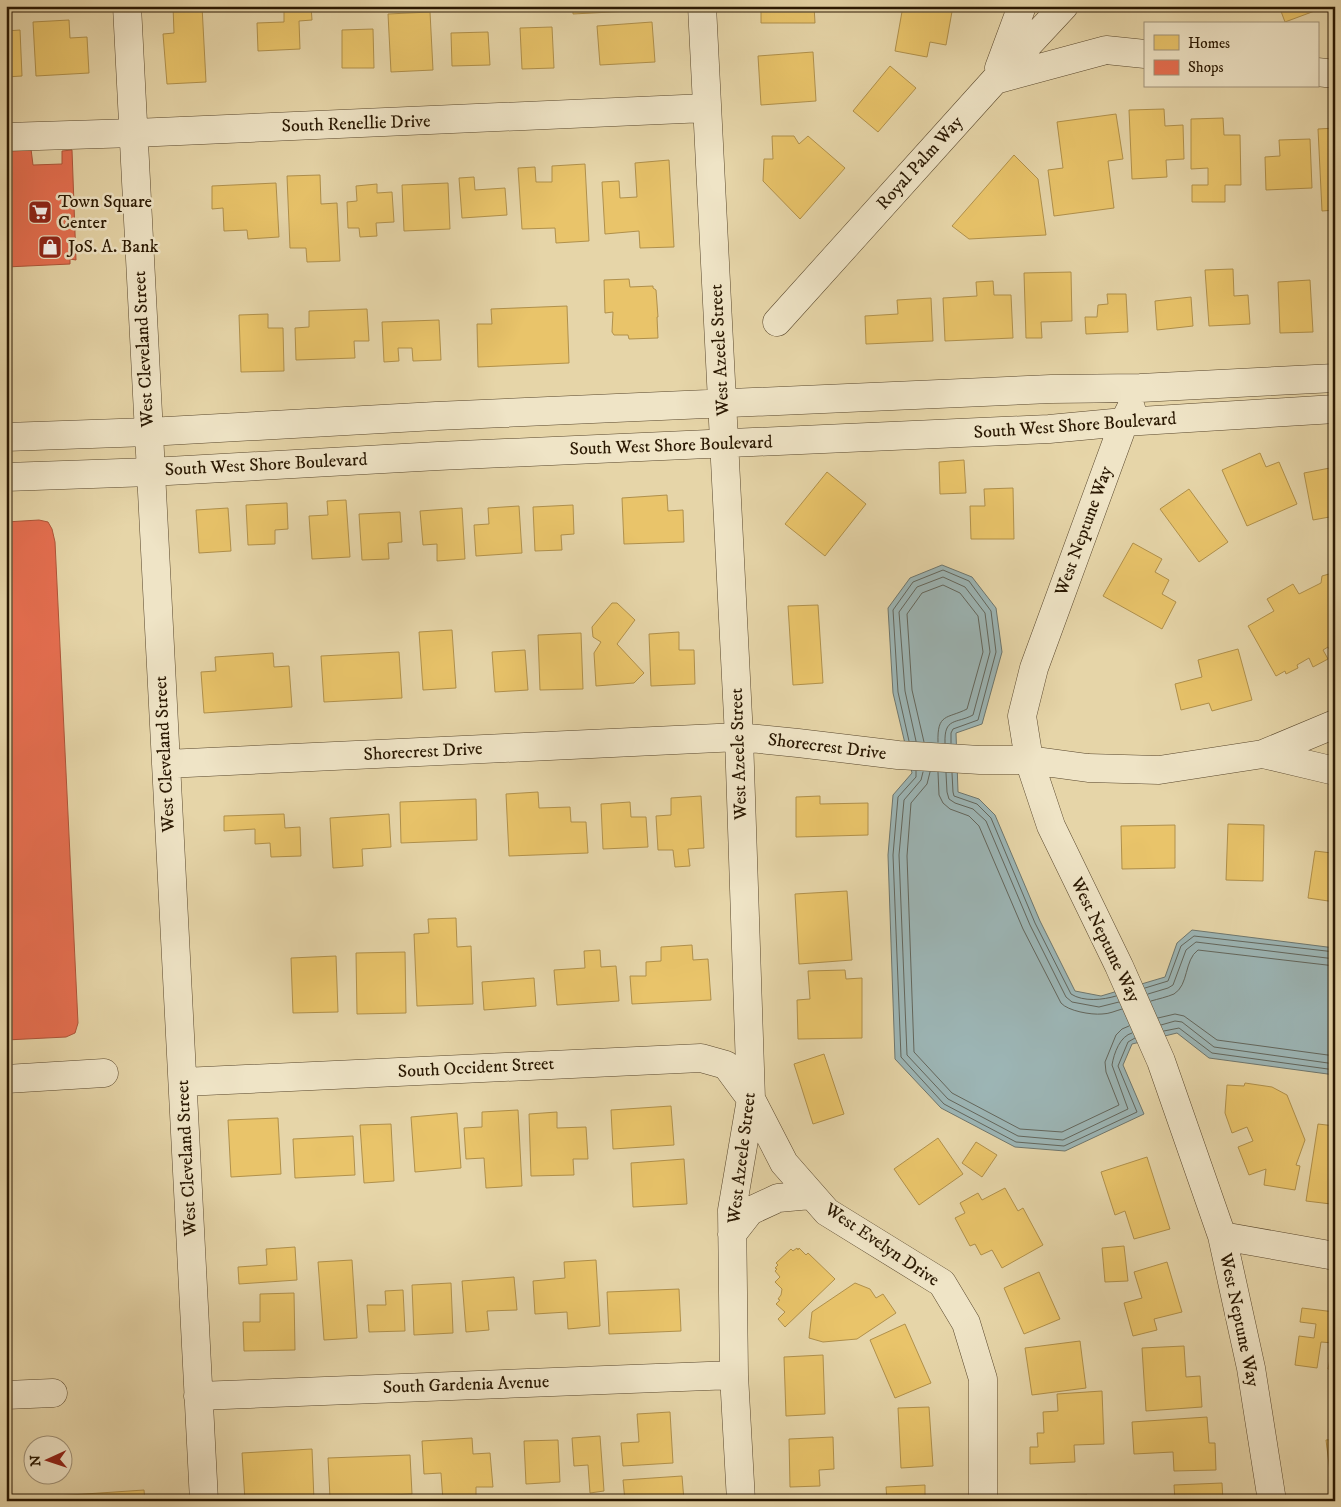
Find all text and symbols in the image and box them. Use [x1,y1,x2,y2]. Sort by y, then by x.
legend [1144,22,1318,88]
text: Homes [1188,34,1230,53]
text: Shops [1188,58,1224,77]
street label: South Renellie Drive [281,110,431,138]
street label: Royal Palm Way [872,111,968,214]
place label: Town Square Center [58,191,152,234]
supermarket icon: Town Square Center [27,199,53,225]
shop icon: JoS. A. Bank [37,234,63,260]
place label: JoS. A. Bank [66,236,159,258]
street label: West Cleveland Street [129,270,159,429]
street label: West Azeele Street [706,283,734,418]
street label: South West Shore Boulevard [973,408,1177,444]
street label: South West Shore Boulevard [569,431,773,461]
street label: South West Shore Boulevard [164,449,368,481]
street label: West Neptune Way [1050,463,1118,600]
street label: West Cleveland Street [150,675,180,834]
street label: West Azeele Street [726,687,752,821]
street label: Shorecrest Drive [766,729,888,765]
street label: Shorecrest Drive [363,738,483,766]
street label: West Neptune Way [1065,873,1145,1006]
street label: South Occident Street [397,1053,555,1083]
street label: West Cleveland Street [172,1079,202,1238]
street label: West Azeele Street [723,1091,761,1226]
street label: West Evelyn Drive [820,1198,943,1291]
street label: West Neptune Way [1214,1250,1264,1389]
street label: South Gardenia Avenue [382,1371,550,1399]
north arrow [22,1434,72,1484]
text: N [27,1454,45,1467]

